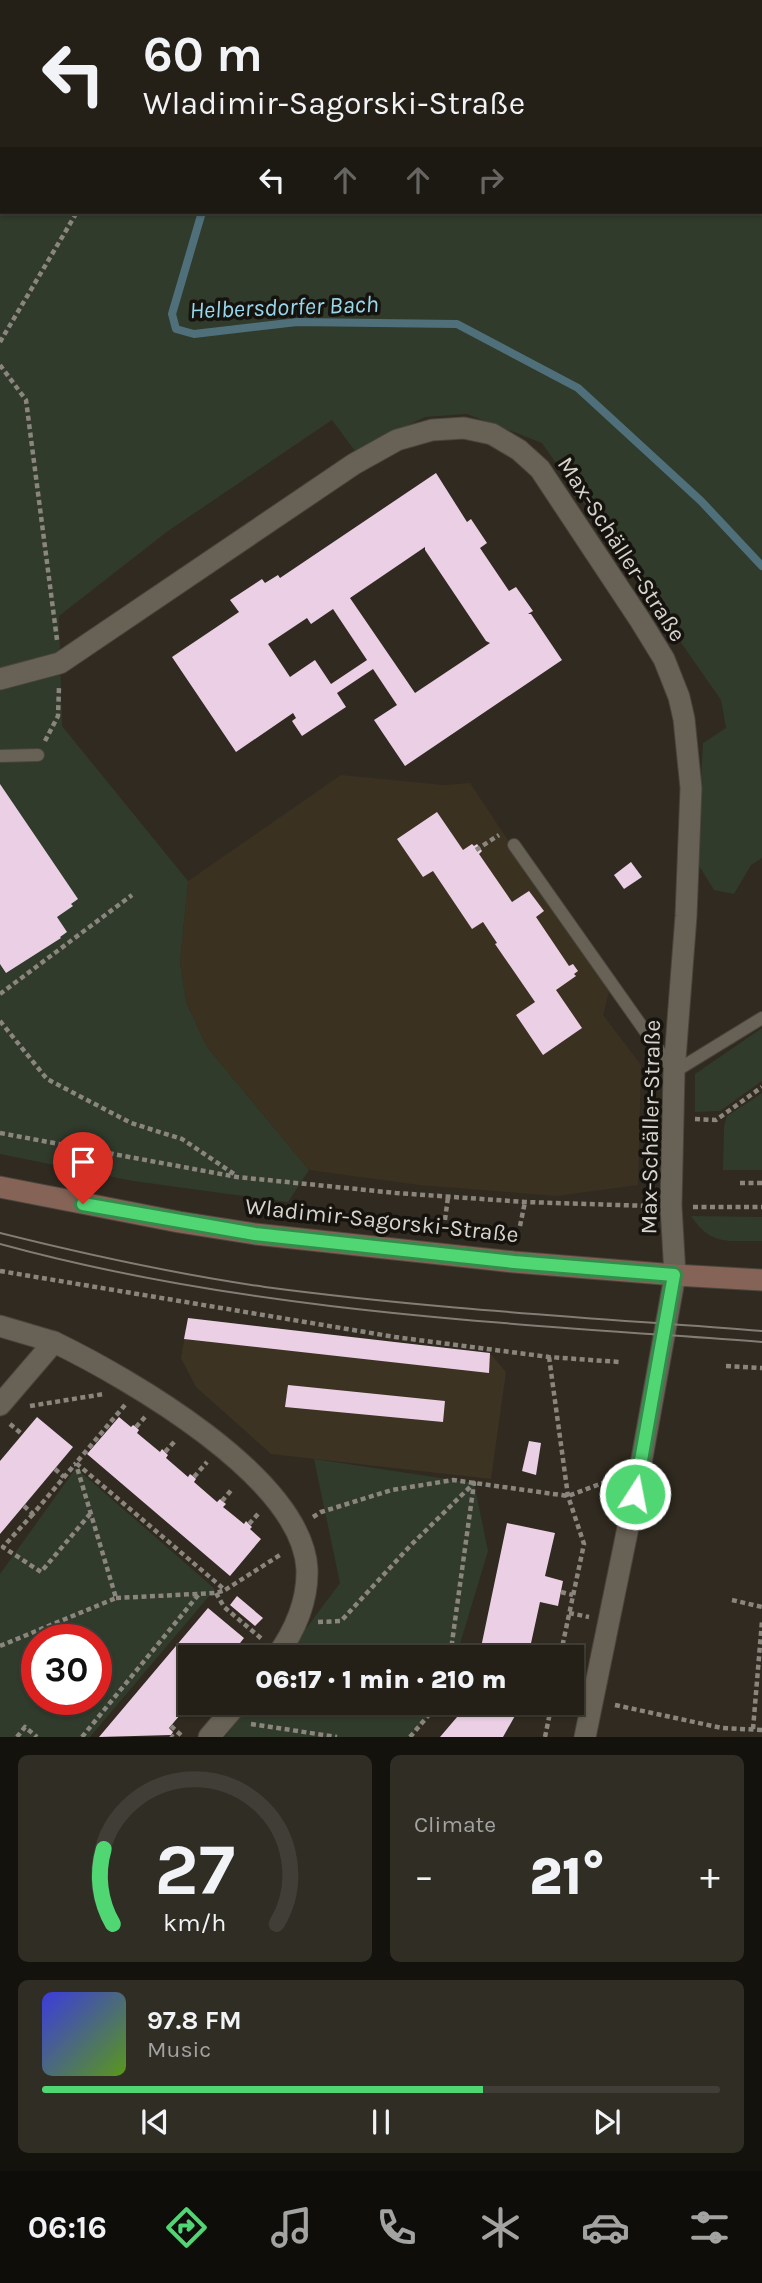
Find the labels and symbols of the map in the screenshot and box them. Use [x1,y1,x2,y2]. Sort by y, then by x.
water label: Helbersdorfer Bach [189,290,379,324]
street label: Max-Schäller-Straße [552,452,691,647]
street label: Max-Schäller-Straße [635,1019,666,1235]
pin [53,1132,113,1204]
street label: Wladimir-Sagorski-Straße [244,1193,520,1248]
position arrow [598,1457,672,1531]
speed limit sign: 30 [21,1624,112,1715]

